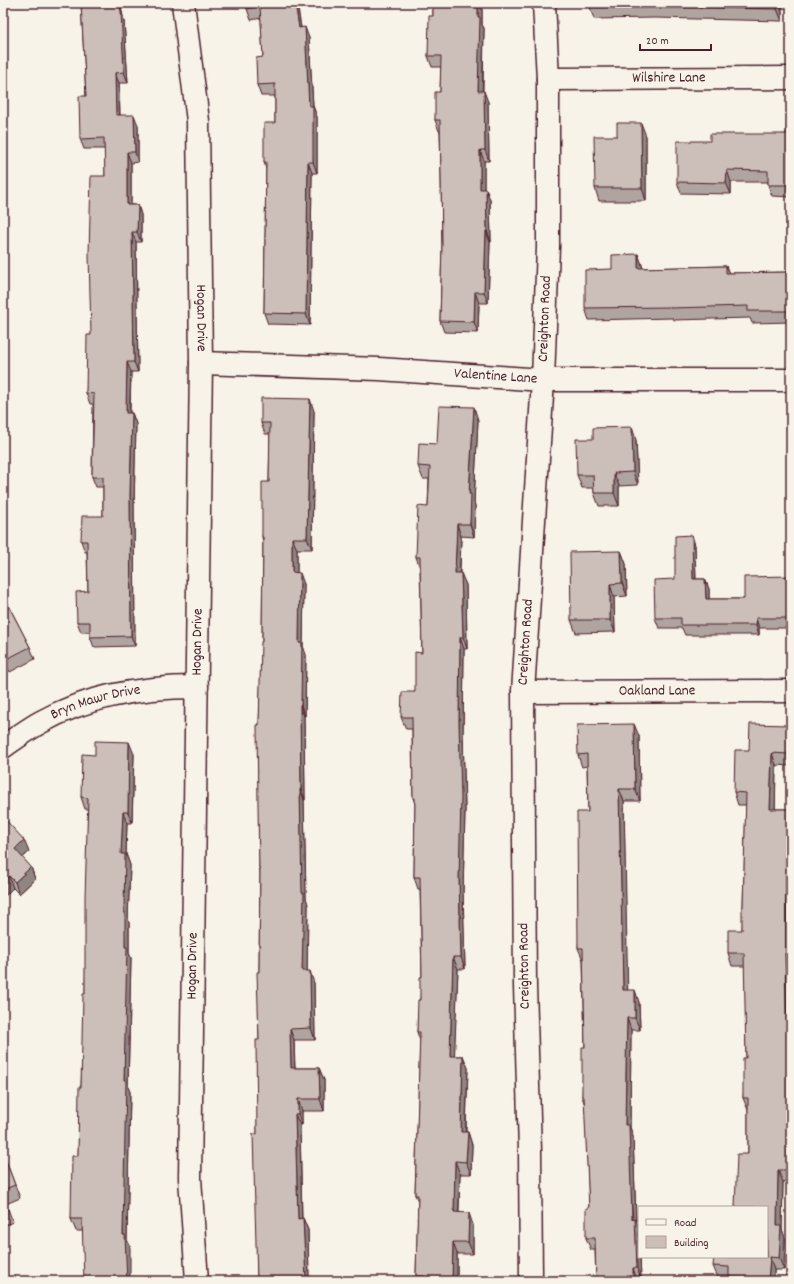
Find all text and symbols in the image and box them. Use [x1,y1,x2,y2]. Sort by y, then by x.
scale bar [640,26,711,52]
text: 20 m [646,33,669,50]
street label: Wilshire Lane [632,67,706,90]
street label: Creighton Road [533,275,558,362]
street label: Hogan Drive [189,284,212,352]
street label: Valentine Lane [453,363,538,391]
street label: Creighton Road [512,598,540,686]
street label: Hogan Drive [186,608,210,676]
street label: Bryn Mawr Drive [47,679,142,726]
street label: Oakland Lane [619,680,696,703]
street label: Creighton Road [513,923,537,1009]
street label: Hogan Drive [181,932,205,1000]
legend [638,1206,768,1258]
text: Road [674,1215,696,1232]
text: Building [674,1235,709,1252]

